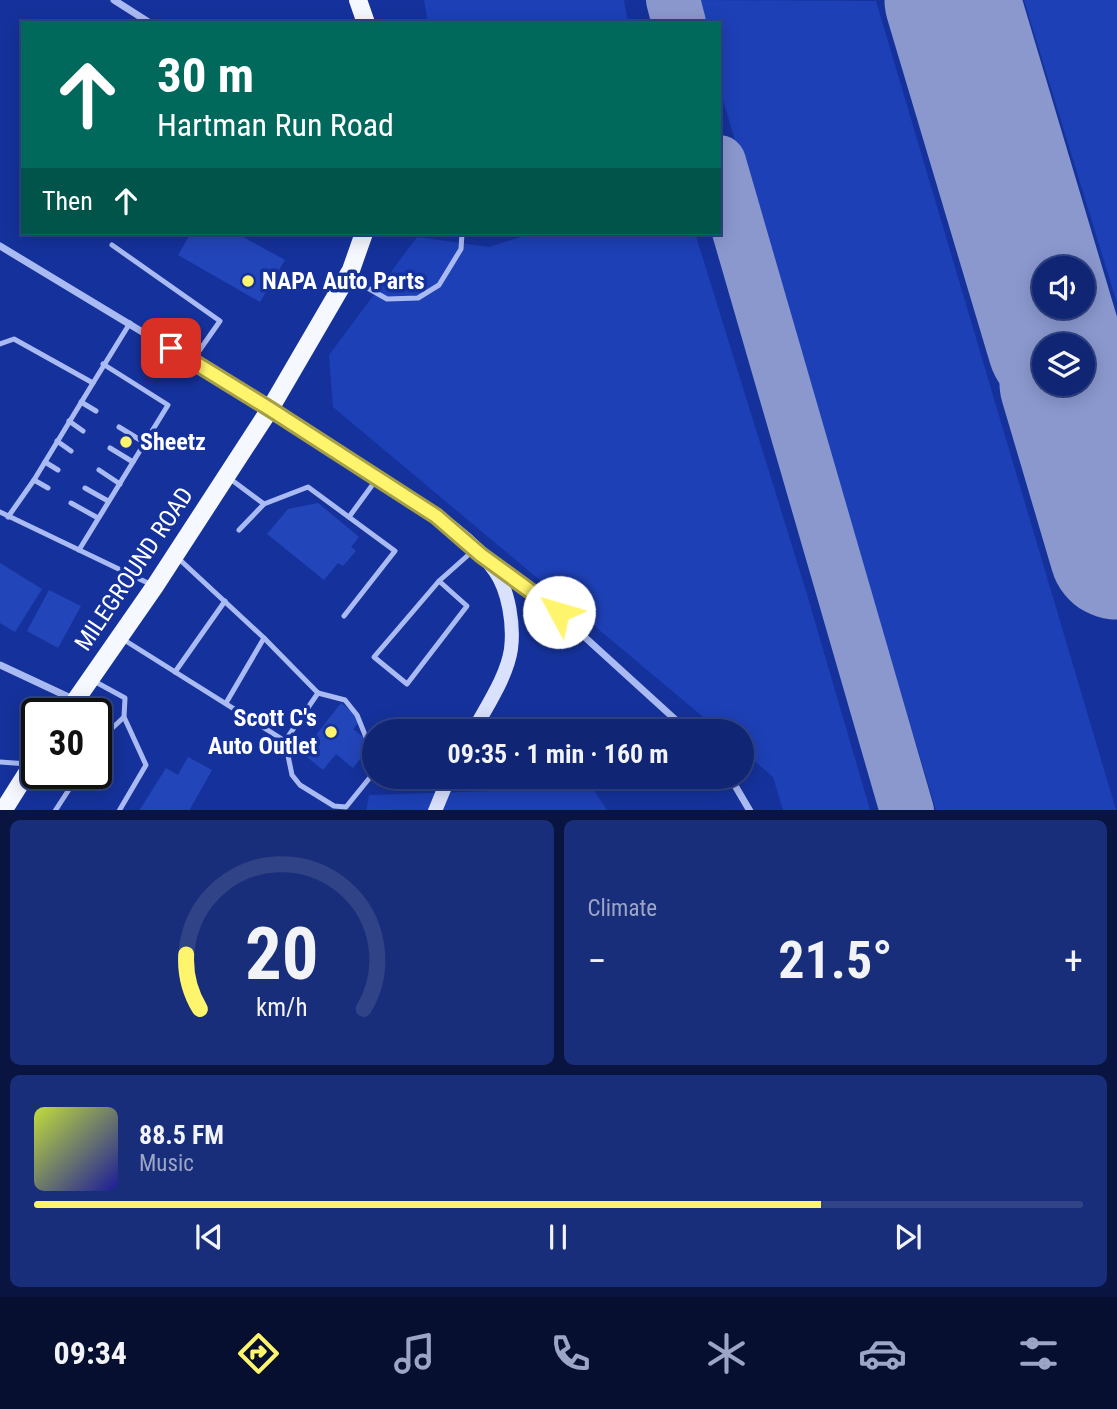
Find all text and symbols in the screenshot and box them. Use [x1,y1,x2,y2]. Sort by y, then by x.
text: 30 m [157,47,254,104]
icon: ahead [42,49,133,140]
text: Hartman Run Road [157,106,394,144]
icon: ahead [107,182,145,220]
text: Then [42,186,93,216]
map controls [1032,256,1095,396]
button: sound [1032,256,1095,319]
place label: NAPA Auto Parts [262,267,425,295]
marker: NAPA Auto Parts [240,273,256,289]
pin [141,318,201,378]
icon: arrive [152,329,190,367]
button: layers [1032,333,1095,396]
place label: Sheetz [140,428,206,456]
marker: Sheetz [118,434,134,450]
street label: MILEGROUND ROAD [69,482,199,656]
position arrow [522,575,596,649]
speed limit sign: 30 [21,698,112,789]
place label: Scott C's Auto Outlet [208,704,317,760]
marker: Scott C's Auto Outlet [323,724,339,740]
text: 09:35 · 1 min · 160 m [448,739,668,769]
text: Climate [588,895,657,922]
text: 20 [245,911,319,997]
text: 21.5° [778,930,892,991]
text: − [588,939,607,983]
text: + [1064,939,1083,983]
text: km/h [256,992,307,1021]
text: 88.5 FM [139,1120,224,1150]
text: Music [139,1150,194,1177]
icon: previous [190,1218,228,1256]
icon: pause [539,1218,577,1256]
icon: next [889,1218,927,1256]
icon: directions [234,1329,283,1378]
icon: music [390,1329,439,1378]
icon: phone [546,1329,595,1378]
icon: climate [702,1329,751,1378]
icon: car [858,1329,907,1378]
icon: filters [1014,1329,1063,1378]
text: 09:34 [54,1334,127,1372]

